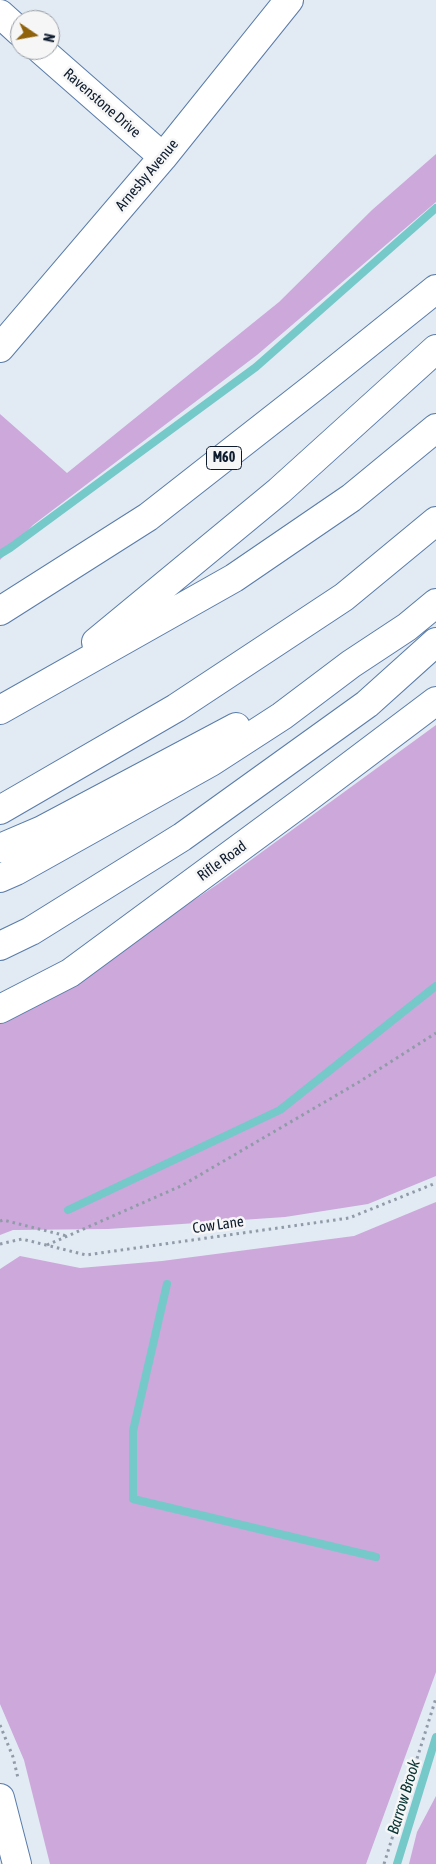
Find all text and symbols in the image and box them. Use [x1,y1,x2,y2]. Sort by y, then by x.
north arrow [10,10,60,60]
text: N [40,32,57,44]
street label: Ravenstone Drive [60,65,144,141]
street label: Arnesby Avenue [112,136,182,214]
road number: M60 [206,446,242,469]
street label: Rifle Road [194,837,250,885]
street label: Cow Lane [191,1213,245,1237]
water label: Barrow Brook [384,1757,424,1837]

